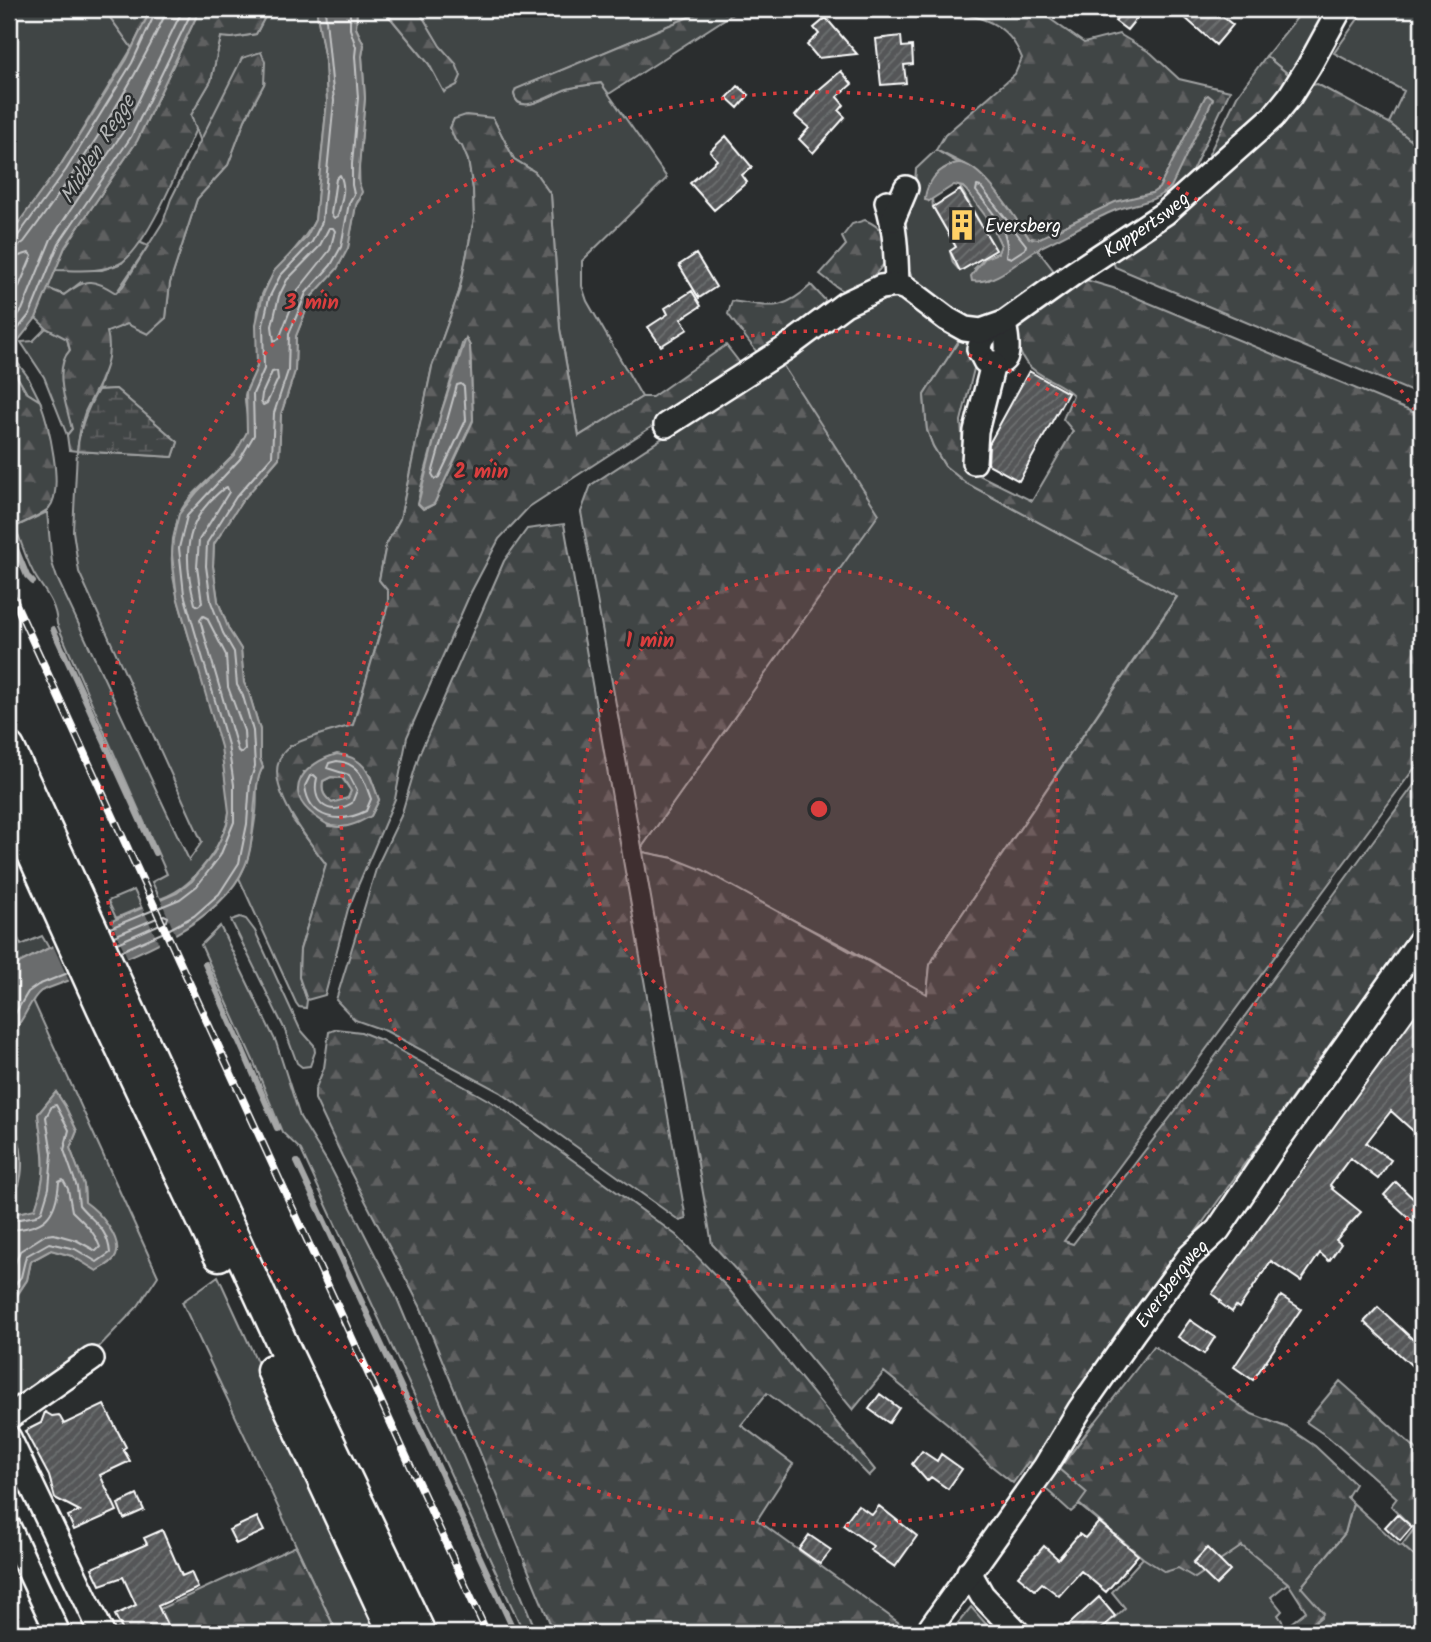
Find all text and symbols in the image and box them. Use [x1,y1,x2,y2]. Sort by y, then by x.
water label: Midden Regge [52,87,146,211]
street label: Kappertsweg [1098,185,1197,267]
building icon: Eversberg [945,208,979,242]
place label: Eversberg [985,212,1061,242]
text: 3 min [284,287,339,320]
text: 2 min [454,456,508,489]
text: 1 min [626,625,674,658]
centre of rings [807,797,831,821]
street label: Eversbergweg [1128,1233,1216,1335]

